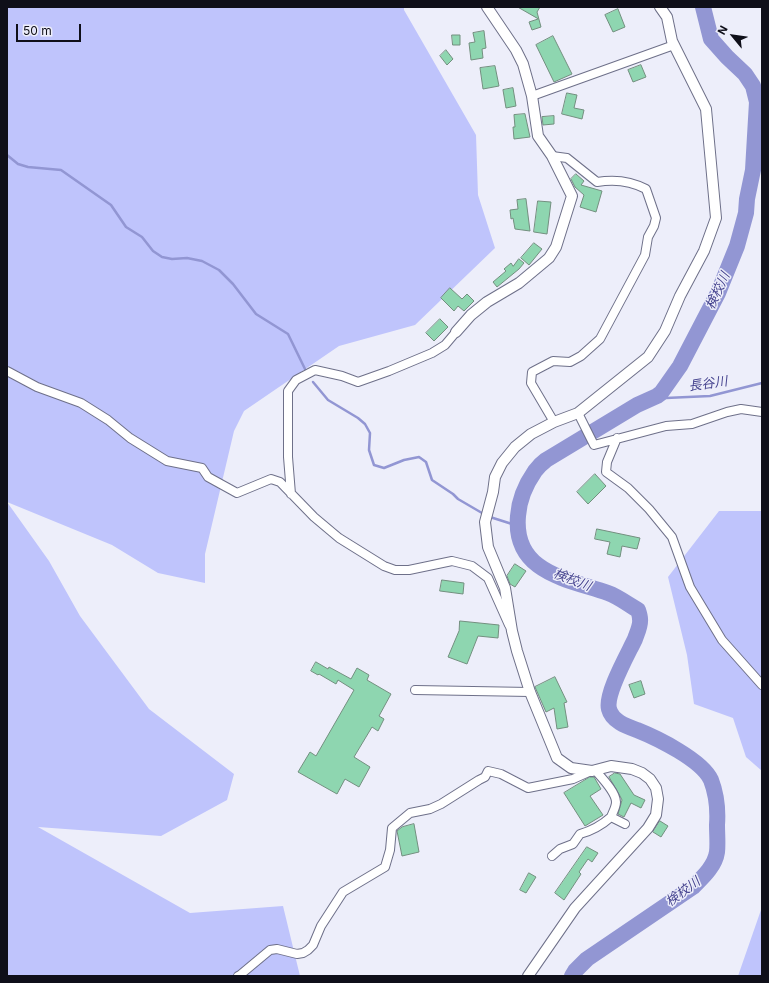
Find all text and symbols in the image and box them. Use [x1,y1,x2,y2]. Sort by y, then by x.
scale bar [18,16,83,42]
north arrow [713,16,753,56]
text: 50 m [23,23,52,38]
text: N [714,23,731,37]
water label: 検校川 [703,270,733,312]
water label: 長谷川 [688,374,728,394]
water label: 検校川 [551,566,593,594]
water label: 検校川 [663,874,703,910]

